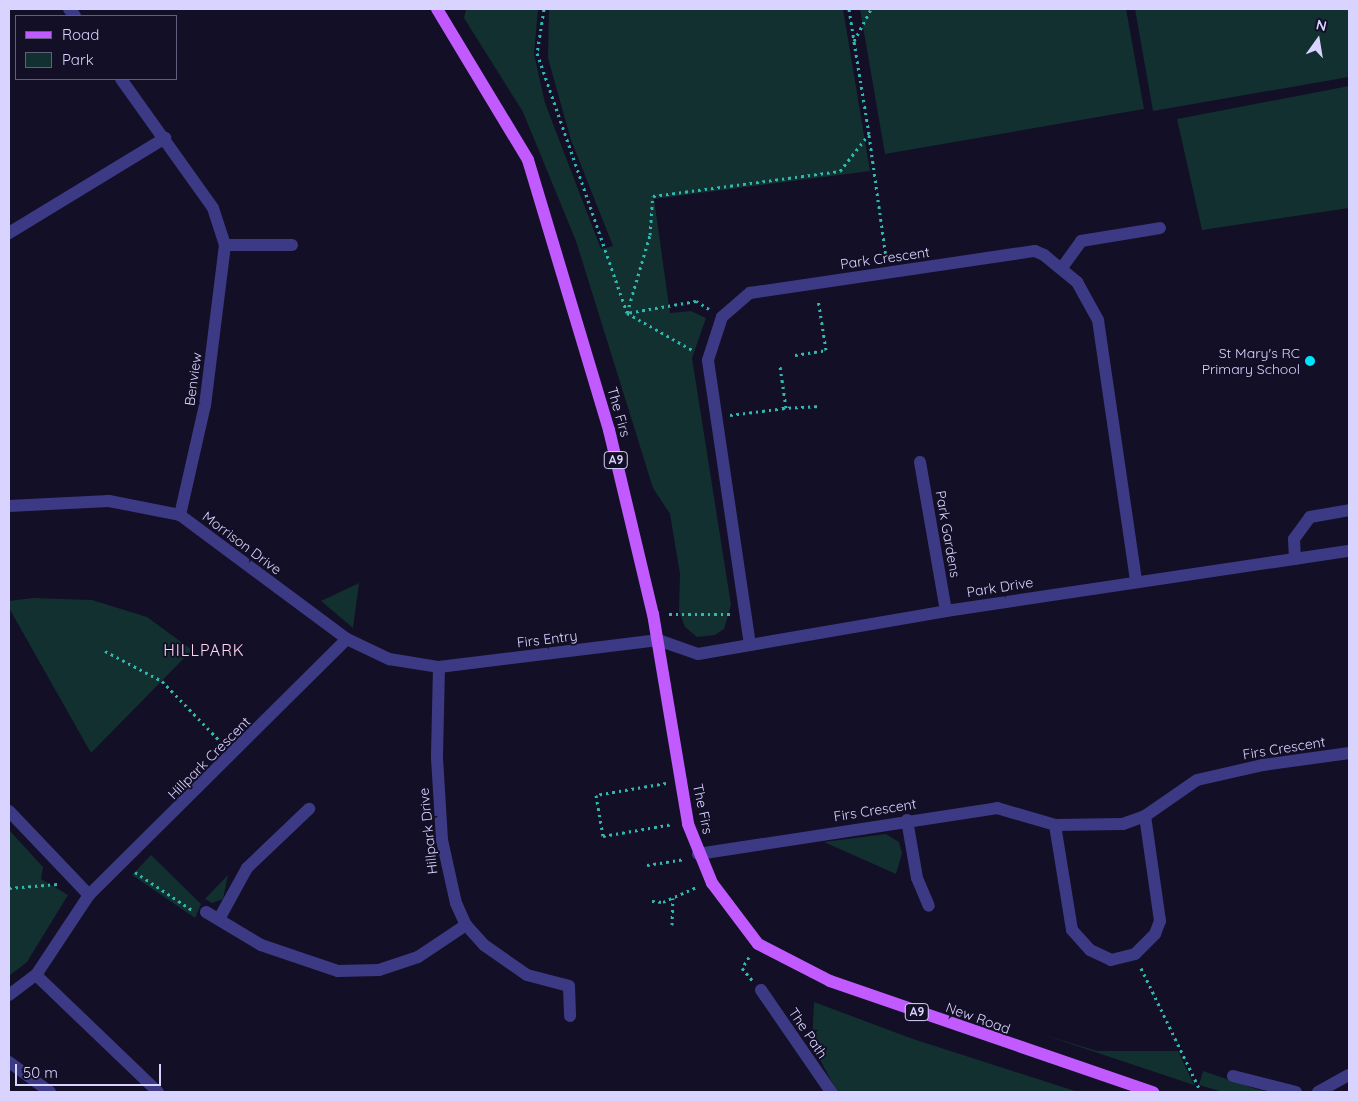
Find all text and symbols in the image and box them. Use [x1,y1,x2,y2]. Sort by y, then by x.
legend [15,15,178,80]
north arrow [1293,15,1343,65]
text: N [1314,15,1328,35]
text: Road [62,25,99,44]
text: Park [62,50,94,69]
street label: Park Crescent [839,243,931,273]
place label: St Mary's RC Primary School [1202,345,1300,378]
street label: Benview [181,351,205,407]
marker: St Mary's RC Primary School [1304,355,1316,367]
street label: The Firs [604,385,634,439]
road number: A9 [604,450,628,470]
street label: Park Gardens [932,489,964,579]
street label: Morrison Drive [199,508,285,578]
street label: Park Drive [966,573,1034,601]
street label: Firs Entry [516,627,578,651]
district label: HILLPARK [162,640,246,660]
street label: Hillpark Crescent [164,713,254,803]
street label: Firs Crescent [1242,733,1326,763]
street label: The Firs [689,782,717,836]
street label: Hillpark Drive [415,787,441,875]
street label: Firs Crescent [833,795,917,825]
street label: New Road [944,999,1012,1037]
road number: A9 [904,1002,930,1022]
street label: The Path [785,1004,831,1062]
scale bar [18,1054,164,1086]
text: 50 m [23,1063,58,1082]

